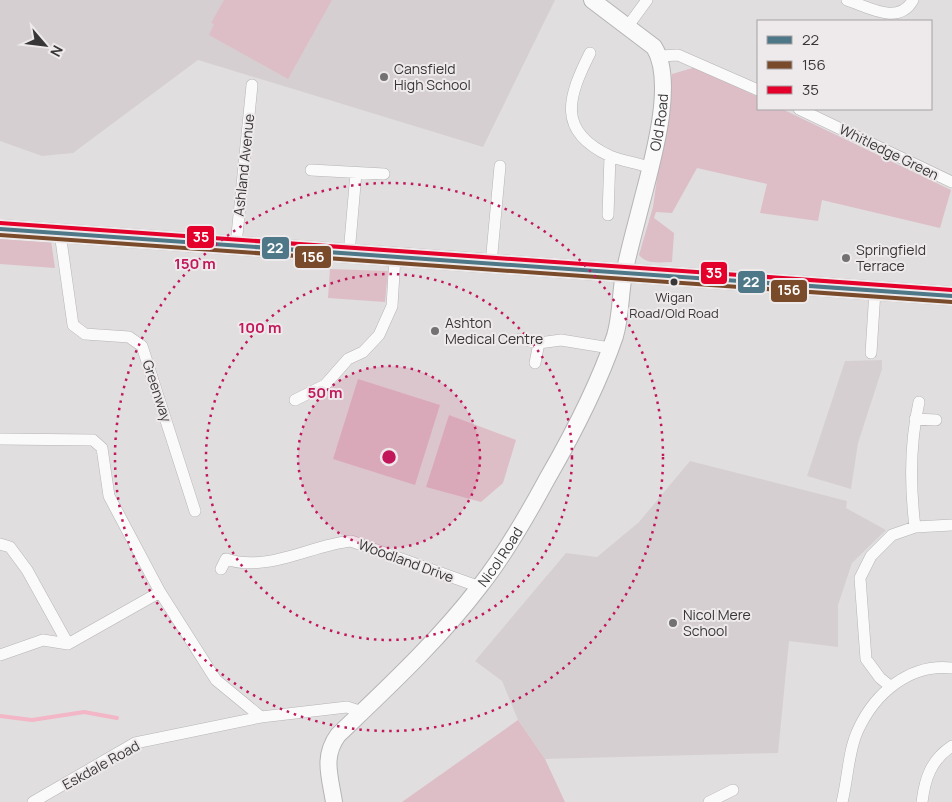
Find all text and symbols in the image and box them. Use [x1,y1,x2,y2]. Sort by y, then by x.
north arrow [20,20,70,70]
legend [757,20,932,110]
text: 22 [802,29,819,50]
text: N [46,42,68,60]
text: 156 [802,54,826,75]
place label: Cansfield High School [394,59,471,94]
marker: Cansfield High School [378,71,390,83]
text: 35 [802,79,819,100]
street label: Old Road [645,93,672,153]
street label: Ashland Avenue [229,113,258,217]
street label: Whitledge Green [836,119,942,184]
line badge: 35 [186,225,215,249]
text: 35 [193,227,209,246]
line badge: 22 [261,236,290,260]
text: 22 [267,238,283,257]
place label: Springfield Terrace [856,240,926,275]
line badge: 156 [294,245,332,269]
text: 156 [301,247,325,266]
marker: Springfield Terrace [840,252,852,264]
text: 150 m [174,253,216,274]
line badge: 35 [700,261,728,285]
text: 35 [706,263,722,282]
line badge: 22 [737,270,766,294]
text: 22 [743,272,759,291]
marker: Wigan Road/Old Road [669,277,679,287]
line badge: 156 [770,279,808,303]
text: 156 [777,280,801,299]
place label: Wigan Road/Old Road [629,288,719,322]
place label: Ashton Medical Centre [445,313,543,348]
text: 100 m [239,317,281,338]
marker: Ashton Medical Centre [429,325,441,337]
street label: Greenway [139,357,177,425]
text: 50 m [307,382,343,403]
centre of rings [380,448,398,466]
street label: Nicol Road [473,523,527,590]
street label: Woodland Drive [356,534,457,587]
place label: Nicol Mere School [683,605,751,640]
marker: Nicol Mere School [667,617,679,629]
street label: Eskdale Road [59,735,143,794]

